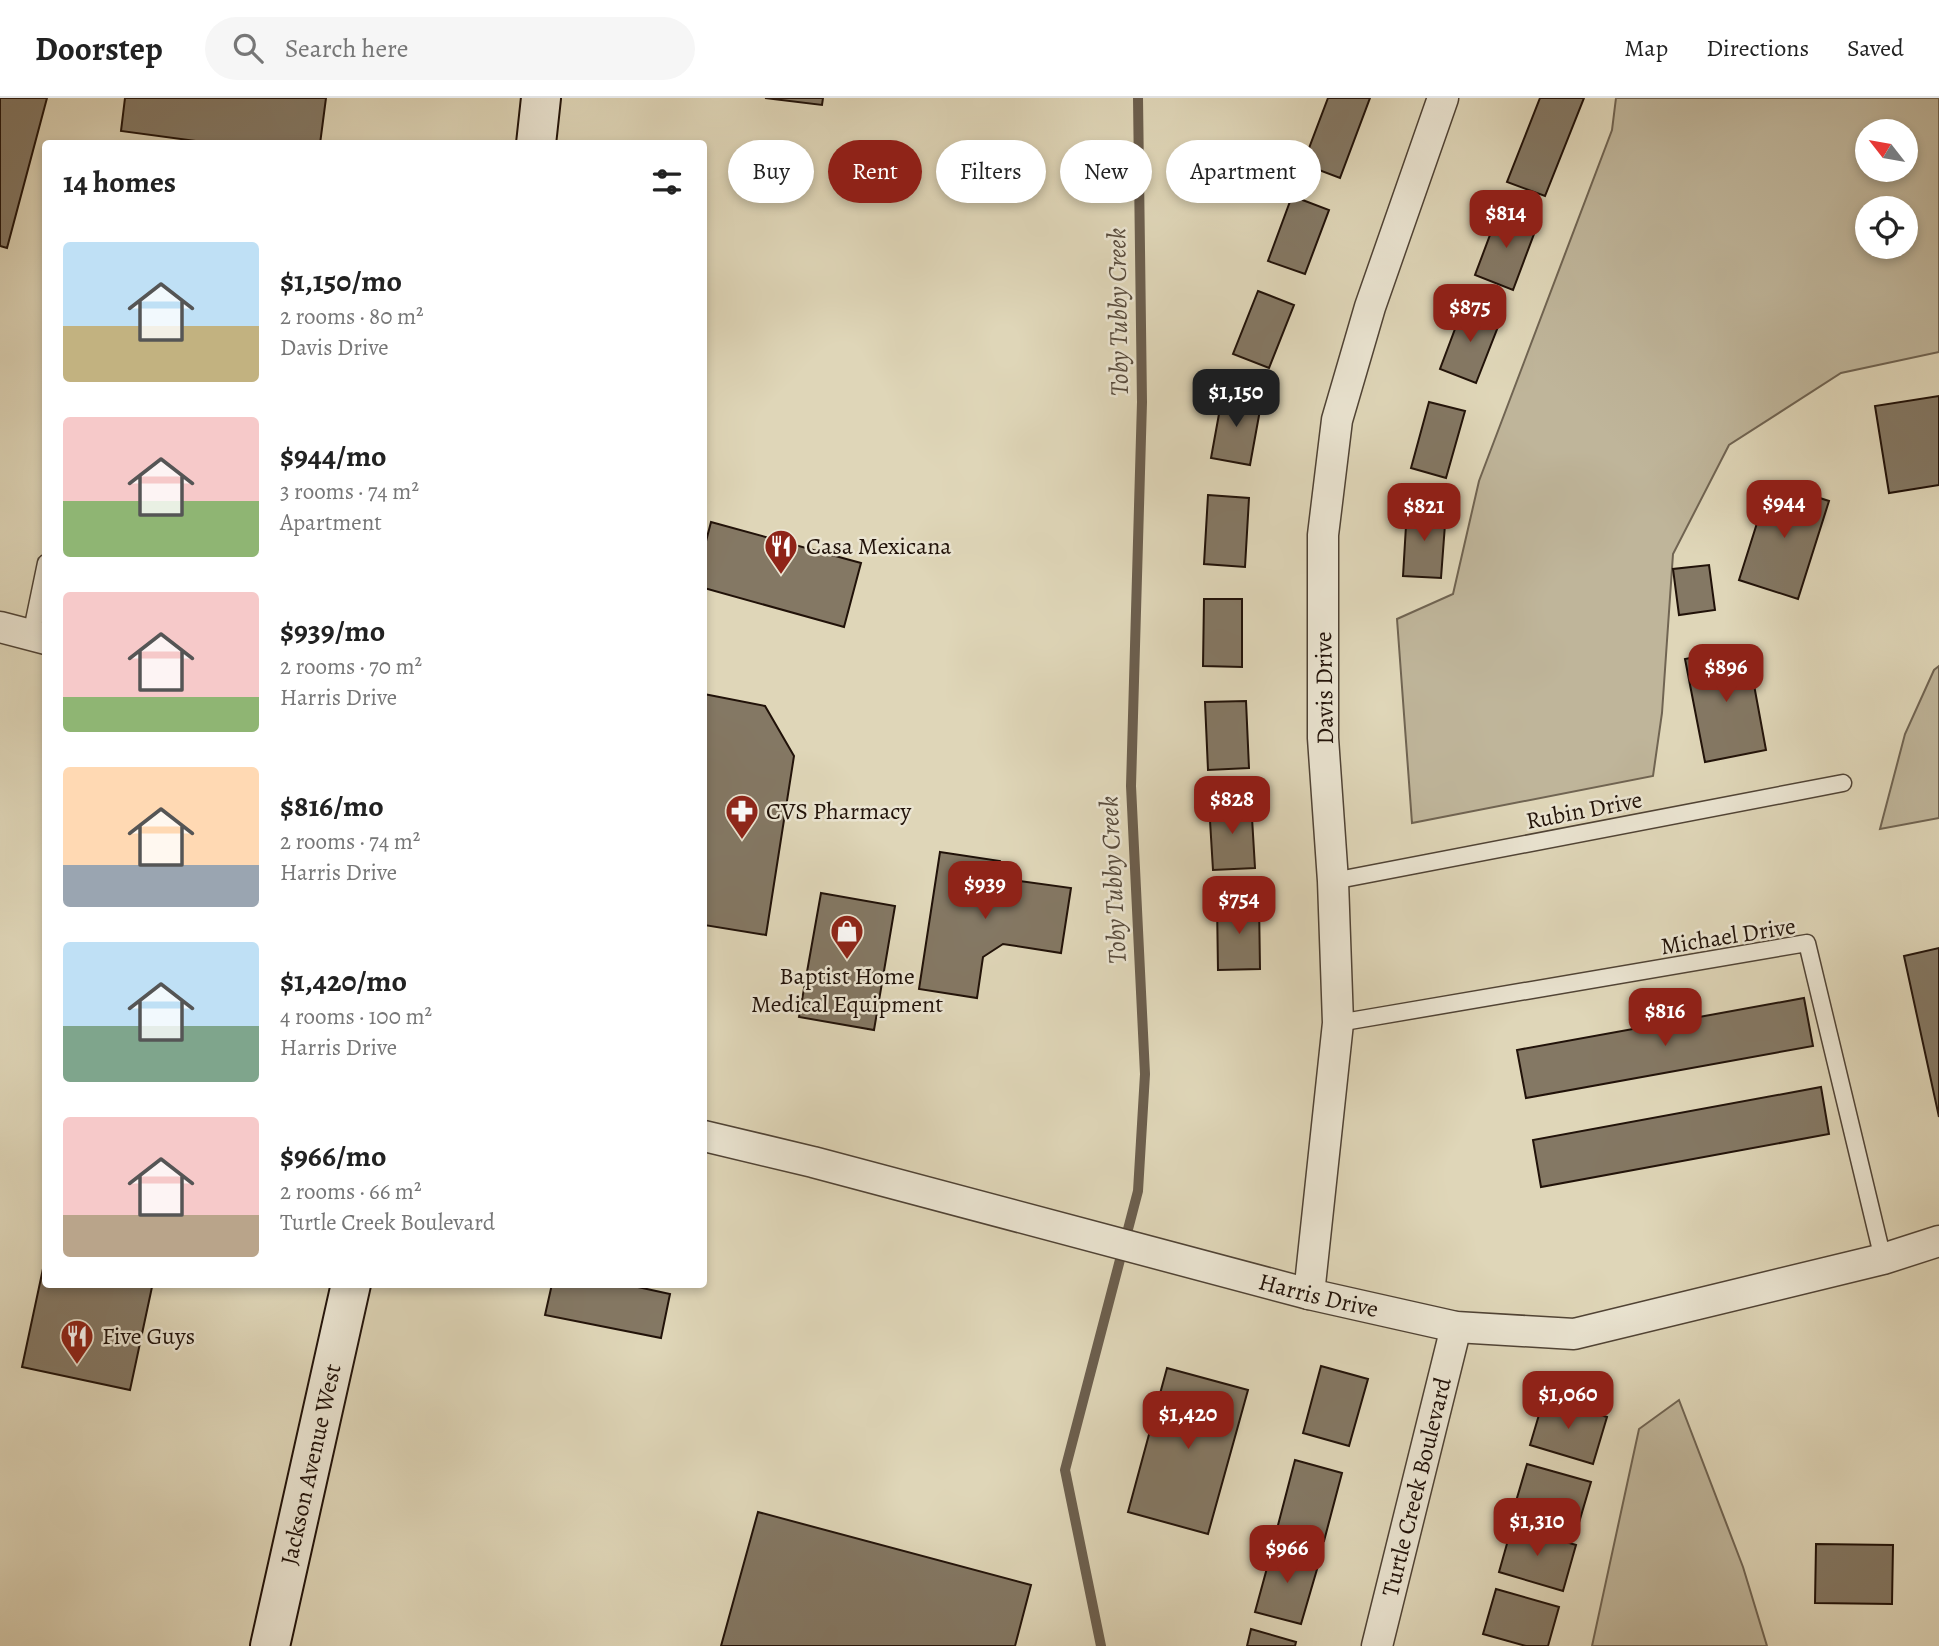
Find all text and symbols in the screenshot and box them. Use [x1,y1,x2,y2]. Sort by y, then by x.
search box [205,17,695,80]
text: Doorstep [35,26,163,71]
icon: search [229,29,267,67]
text: Search here [285,31,408,66]
text: Map [1624,32,1668,64]
text: Directions [1706,32,1809,64]
text: Saved [1847,32,1904,64]
north arrow [1855,119,1918,182]
map controls [1855,119,1918,259]
chip: Buy [728,140,814,203]
chip: Rent [828,140,922,203]
chip: Filters [936,140,1046,203]
chip: New [1060,140,1152,203]
chip: Apartment [1166,140,1321,203]
text: 14 homes [63,162,176,202]
icon: filters [648,163,686,201]
pin: $814 [1465,190,1547,250]
button: locate [1855,196,1918,259]
text: $814 [1486,197,1526,228]
water label: Toby Tubby Creek [1099,228,1137,396]
text: $1,150/mo [280,261,402,301]
icon: home [119,270,203,354]
pin: $875 [1429,285,1511,344]
text: $875 [1449,291,1491,322]
text: 2 rooms · 80 m² [280,301,424,332]
text: Davis Drive [280,332,389,363]
pin: $1,150 [1179,370,1293,429]
text: $1,150 [1209,376,1263,407]
text: $944/mo [280,436,387,476]
icon: home [119,445,203,529]
text: 3 rooms · 74 m² [280,476,419,507]
pin: $944 [1743,480,1825,540]
pin: $821 [1383,484,1465,543]
text: $944 [1763,487,1806,518]
text: $821 [1403,490,1445,521]
text: Apartment [280,507,382,538]
restaurant icon: Casa Mexicana [762,527,800,576]
place label: Casa Mexicana [806,530,952,562]
text: $939/mo [280,611,385,651]
icon: home [119,620,203,704]
street label: Davis Drive [1307,631,1341,745]
pin: $896 [1685,644,1767,704]
text: 2 rooms · 70 m² [280,651,422,682]
text: $896 [1704,651,1748,682]
text: Harris Drive [280,682,397,713]
pin: $828 [1191,776,1273,836]
text: $828 [1210,783,1254,814]
street label: Rubin Drive [1523,783,1645,837]
text: $816/mo [280,786,384,826]
pharmacy icon: CVS Pharmacy [723,792,761,841]
icon: home [119,795,203,879]
place label: CVS Pharmacy [766,795,912,827]
water label: Toby Tubby Creek [1091,795,1135,965]
text: 2 rooms · 74 m² [280,826,420,857]
text: Harris Drive [280,857,397,888]
pin: $939 [944,862,1026,921]
text: $939 [964,868,1006,899]
pin: $754 [1198,876,1280,936]
text: $754 [1218,883,1260,914]
street label: Michael Drive [1658,910,1798,962]
shop icon: Baptist Home Medical Equipment [828,912,866,961]
place label: Baptist Home Medical Equipment [751,960,943,1020]
text: $1,420/mo [280,961,407,1001]
icon: home [119,970,203,1054]
pin: $816 [1624,988,1706,1048]
text: $816 [1645,995,1685,1026]
text: 4 rooms · 100 m² [280,1001,432,1032]
text: Harris Drive [280,1032,397,1063]
text: $966/mo [280,1136,386,1176]
icon: home [119,1145,203,1229]
text: 2 rooms · 66 m² [280,1176,422,1207]
text: Turtle Creek Boulevard [280,1207,495,1238]
street label: Harris Drive [1255,1265,1382,1325]
restaurant icon: Five Guys [58,1317,96,1366]
place label: Five Guys [102,1320,195,1352]
street label: Jackson Avenue West [273,1361,349,1568]
pin: $1,060 [1511,1372,1625,1431]
street label: Turtle Creek Boulevard [1374,1374,1459,1600]
text: $1,060 [1538,1378,1598,1409]
pin: $1,420 [1131,1392,1245,1451]
text: $1,420 [1159,1398,1217,1429]
pin: $1,310 [1480,1498,1594,1558]
text: $1,310 [1510,1505,1564,1536]
pin: $966 [1246,1526,1328,1585]
text: $966 [1266,1532,1308,1563]

